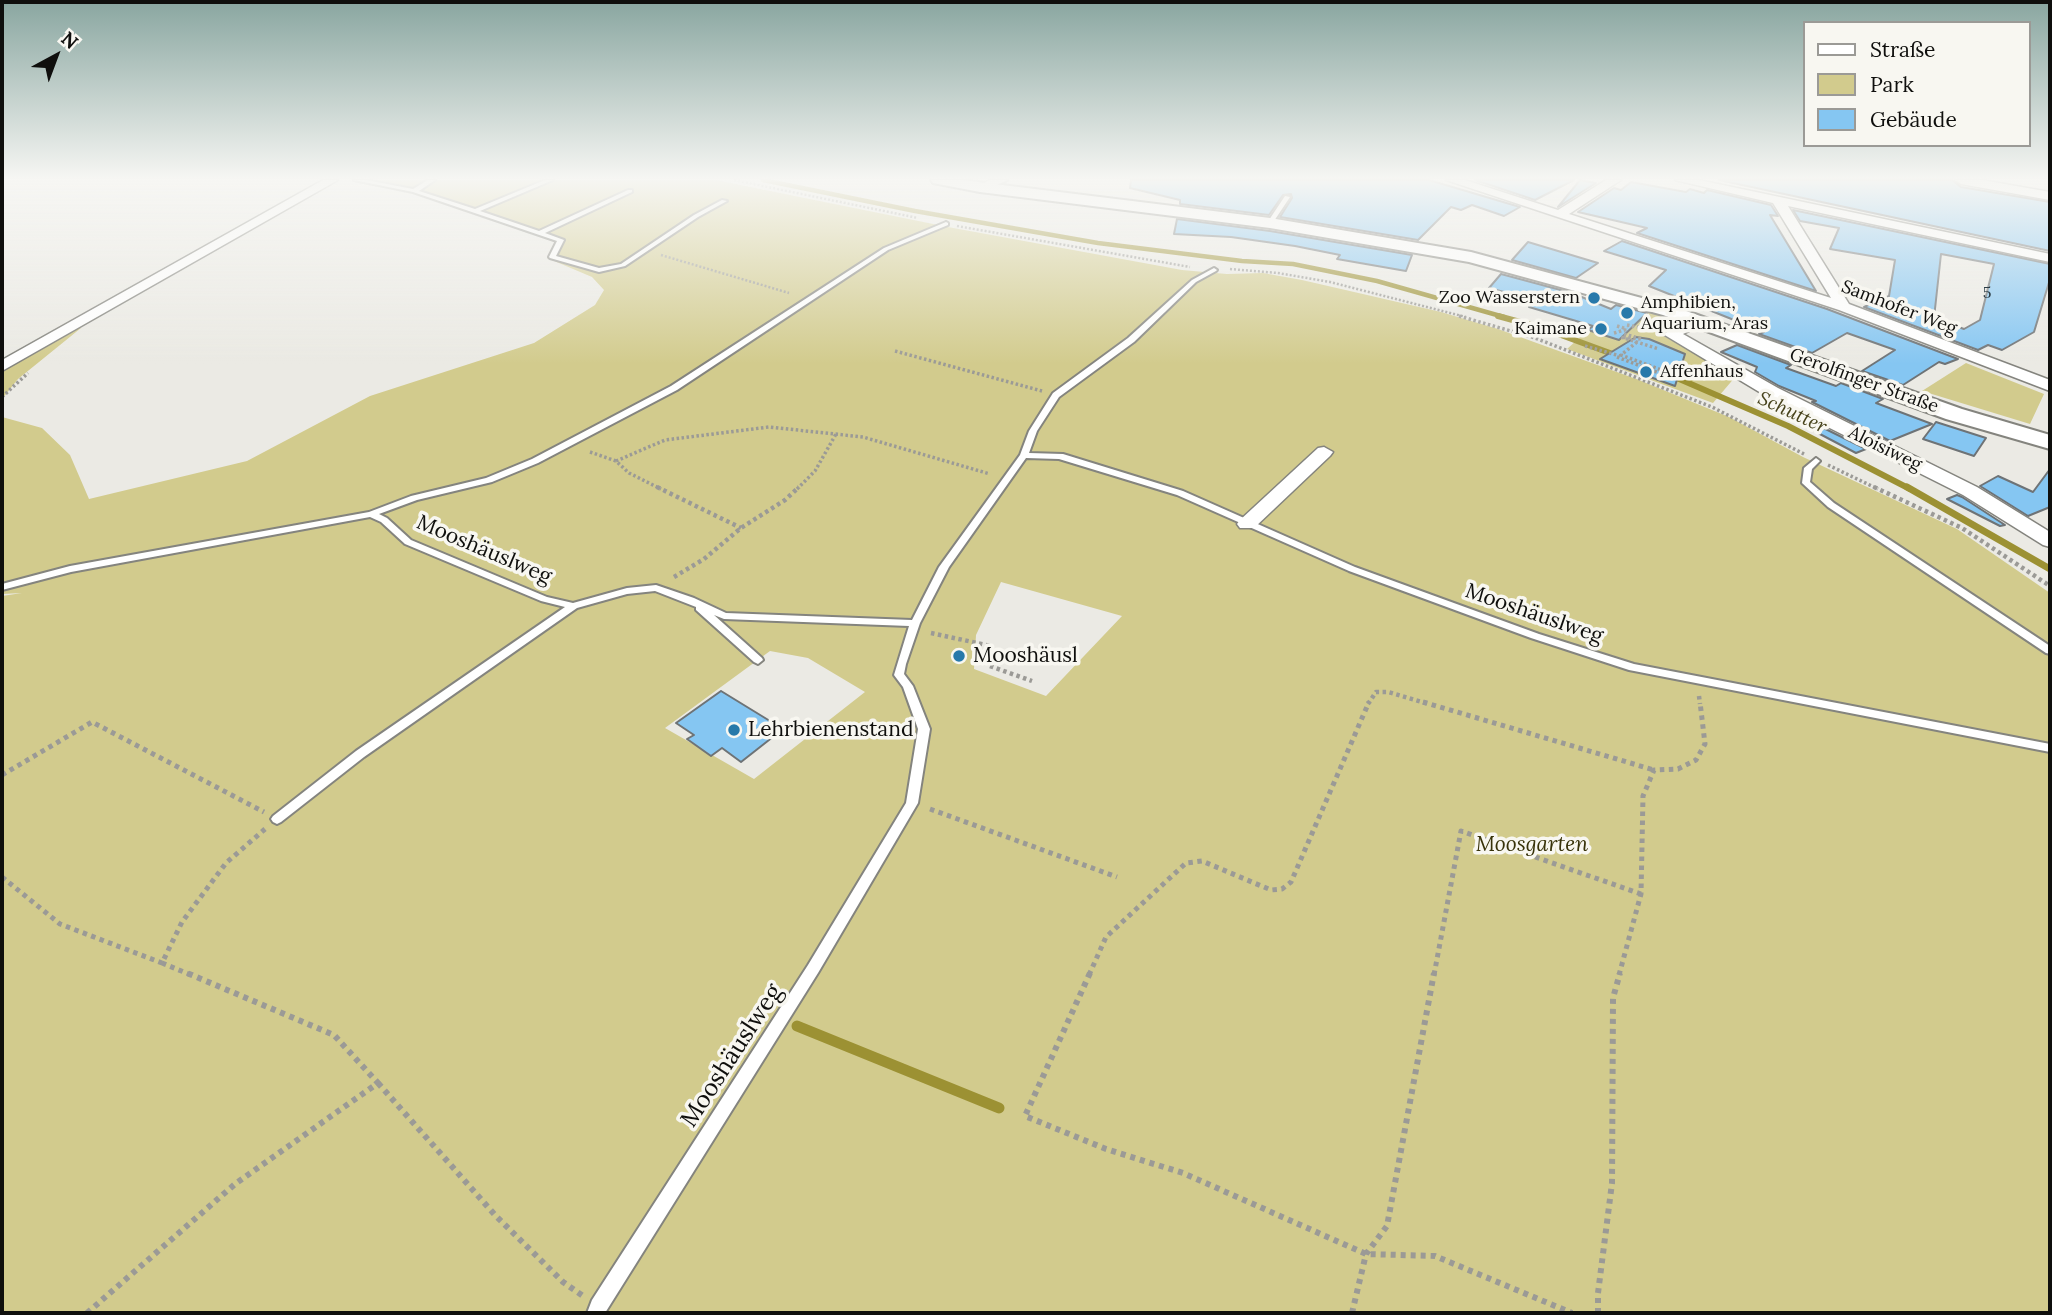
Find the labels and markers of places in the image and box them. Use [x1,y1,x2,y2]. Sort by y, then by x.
place label: Zoo Wasserstern [1439,287,1580,309]
marker: Zoo Wasserstern [1586,290,1602,306]
place label: Amphibien, Aquarium, Aras [1641,292,1768,334]
marker: Amphibien, Aquarium, Aras [1619,305,1635,321]
place label: Kaimane [1514,318,1587,340]
marker: Kaimane [1593,321,1609,337]
place label: Affenhaus [1660,361,1743,383]
marker: Affenhaus [1638,364,1654,380]
place label: Mooshäusl [973,643,1078,669]
marker: Mooshäusl [951,648,967,664]
place label: Lehrbienenstand [748,717,913,743]
marker: Lehrbienenstand [726,722,742,738]

